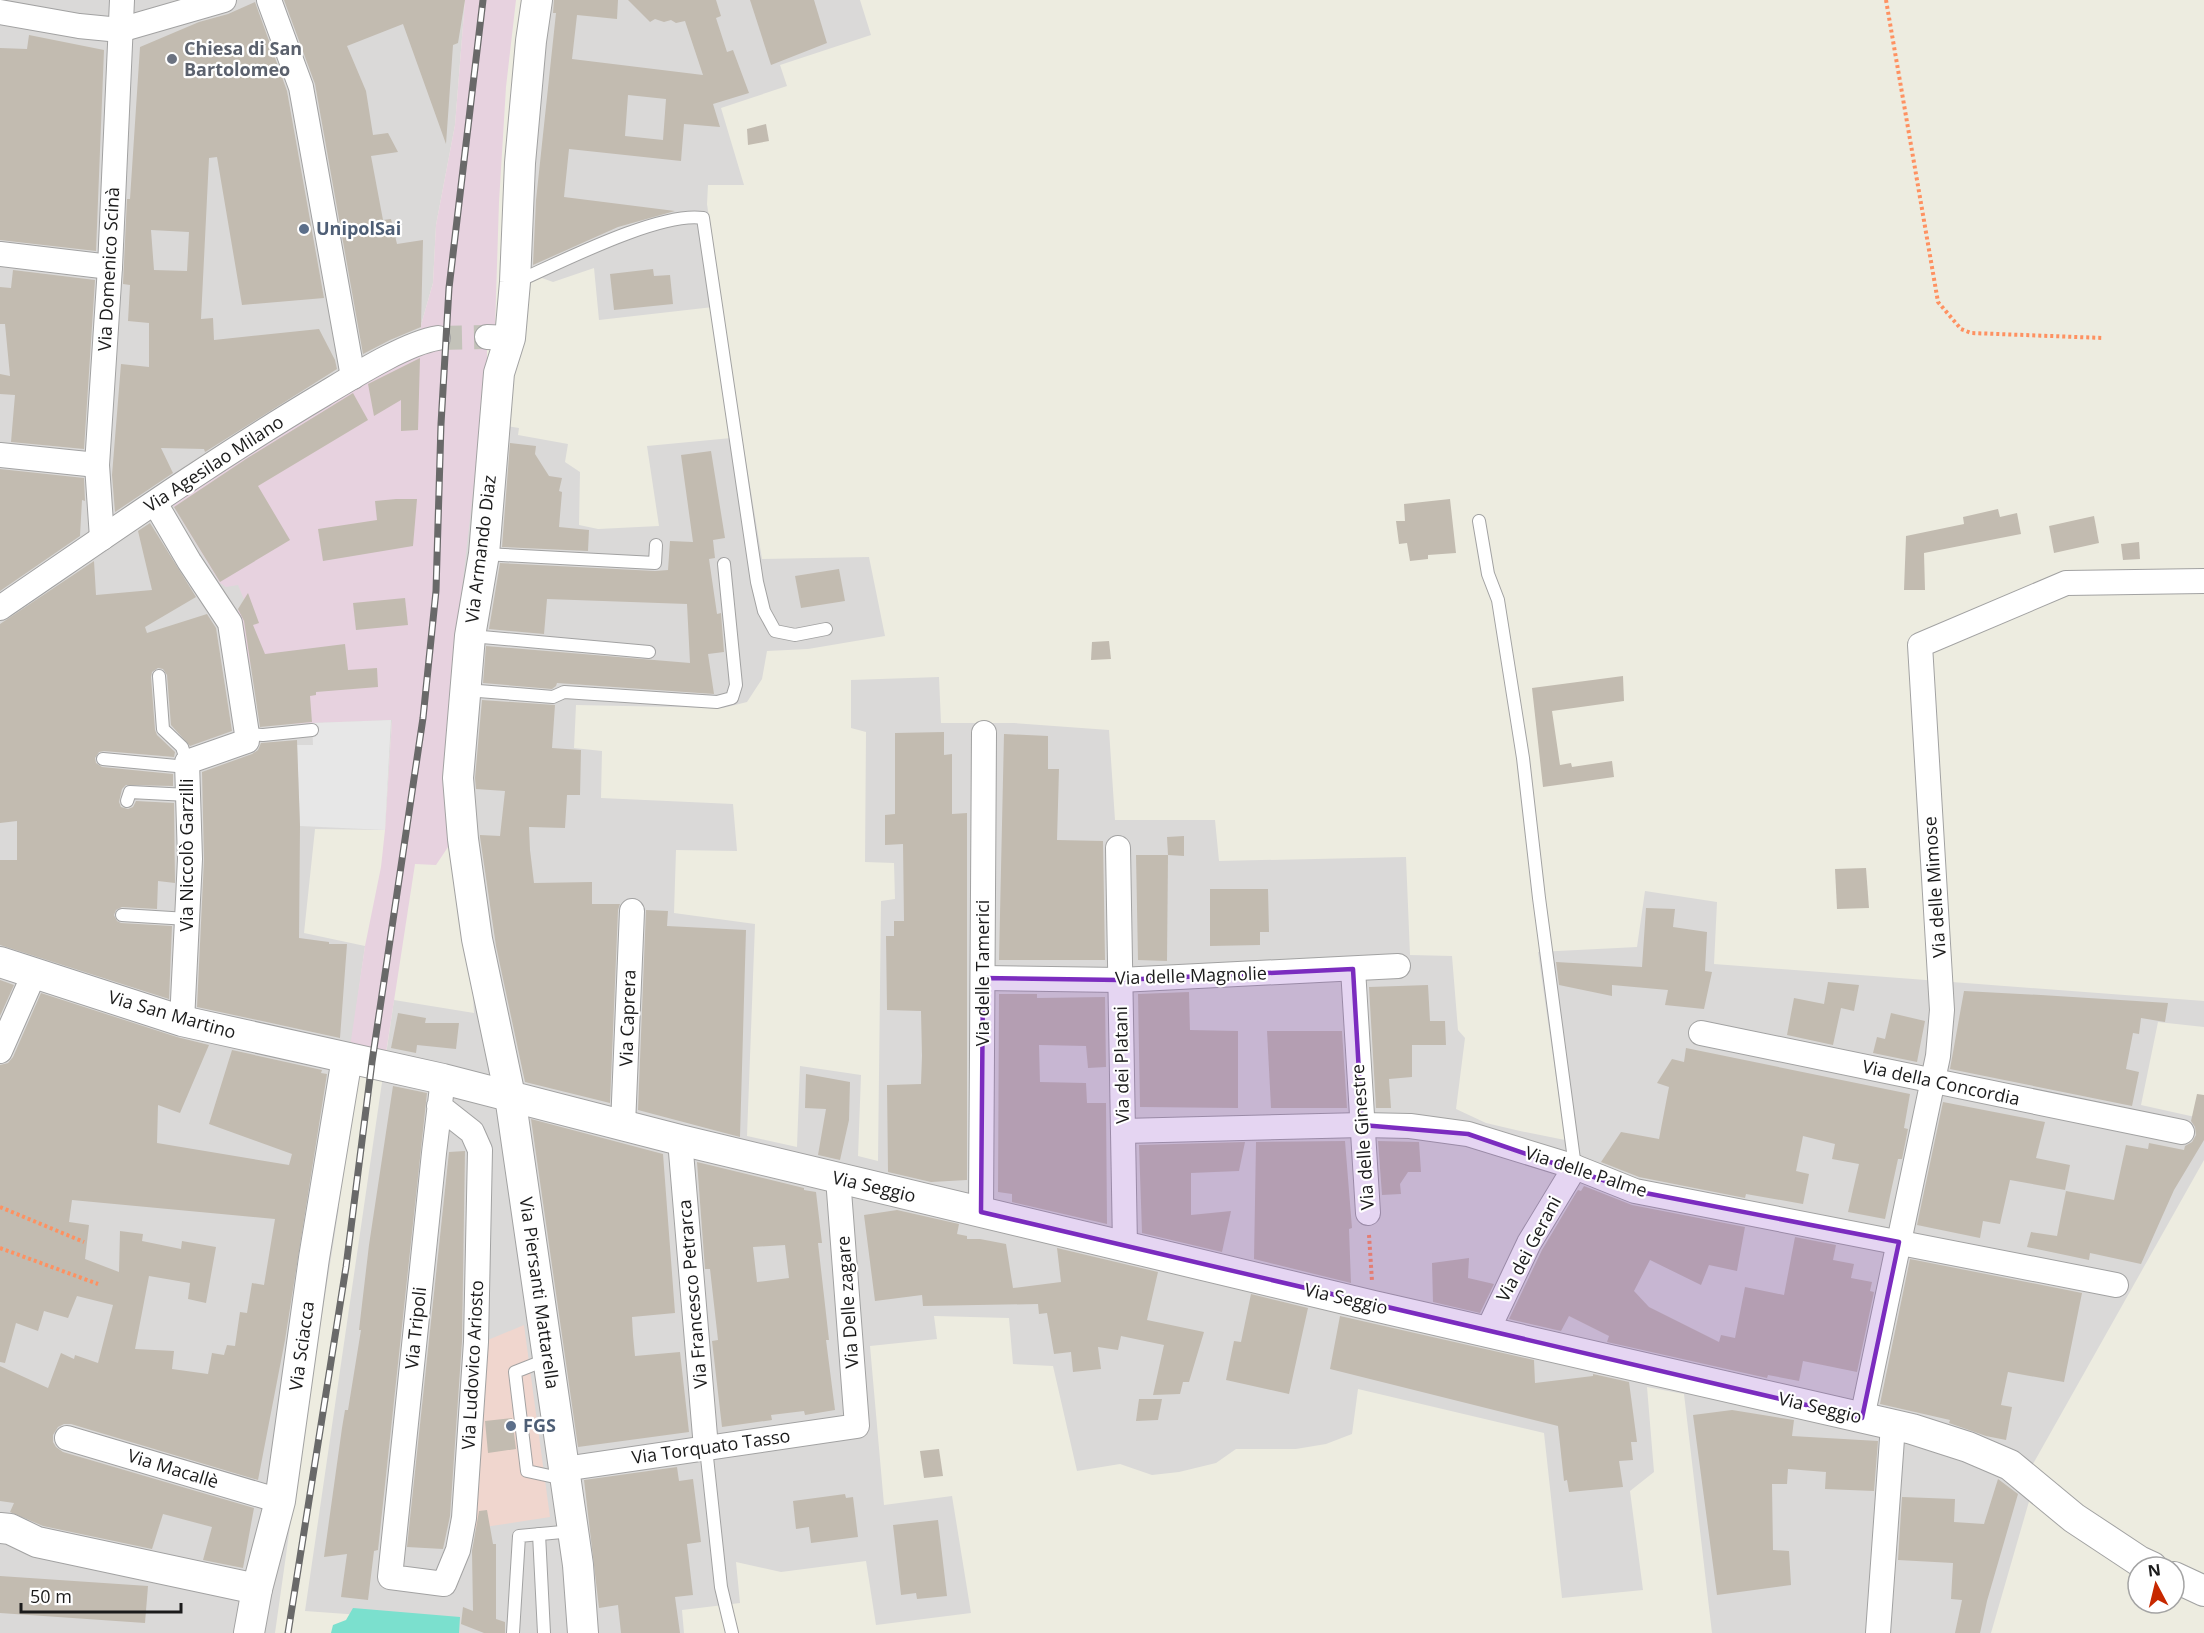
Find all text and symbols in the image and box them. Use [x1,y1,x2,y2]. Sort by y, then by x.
place label: Chiesa di San Bartolomeo [184,36,302,81]
marker: Chiesa di San Bartolomeo [165,52,179,66]
street label: Via Domenico Scinà [92,186,124,352]
place label: UnipolSai [316,216,401,240]
marker: UnipolSai [297,222,311,236]
street label: Via Agesilao Milano [139,409,288,517]
street label: Via Armando Diaz [459,473,501,624]
street label: Via Niccolò Garzilli [174,778,198,932]
street label: Via delle Mimose [1917,815,1951,959]
street label: Via delle Tamerici [970,900,994,1046]
street label: Via delle Magnolie [1115,960,1267,990]
street label: Via Caprera [613,969,641,1067]
street label: Via San Martino [106,984,239,1044]
street label: Via dei Platani [1108,1006,1134,1124]
street label: Via della Concordia [1860,1054,2022,1110]
street label: Via delle Ginestre [1345,1063,1379,1211]
street label: Via delle Palme [1522,1140,1650,1202]
street label: Via Seggio [830,1165,918,1207]
street label: Via dei Gerani [1490,1191,1566,1306]
street label: Via Piersanti Mattarella [515,1195,565,1390]
street label: Via Francesco Petrarca [672,1199,712,1390]
street label: Via Delle zagare [830,1235,864,1369]
street label: Via Seggio [1302,1277,1390,1319]
street label: Via Ludovico Ariosto [456,1280,488,1450]
street label: Via Tripoli [399,1286,431,1370]
street label: Via Sciacca [283,1300,319,1392]
street label: Via Seggio [1776,1386,1864,1428]
place label: FGS [523,1413,556,1437]
marker: FGS [504,1419,518,1433]
street label: Via Torquato Tasso [630,1423,792,1469]
street label: Via Macallè [125,1443,222,1493]
north arrow [2126,1555,2186,1615]
text: N [2146,1558,2162,1582]
scale bar [21,1576,182,1614]
text: 50 m [30,1584,72,1608]

